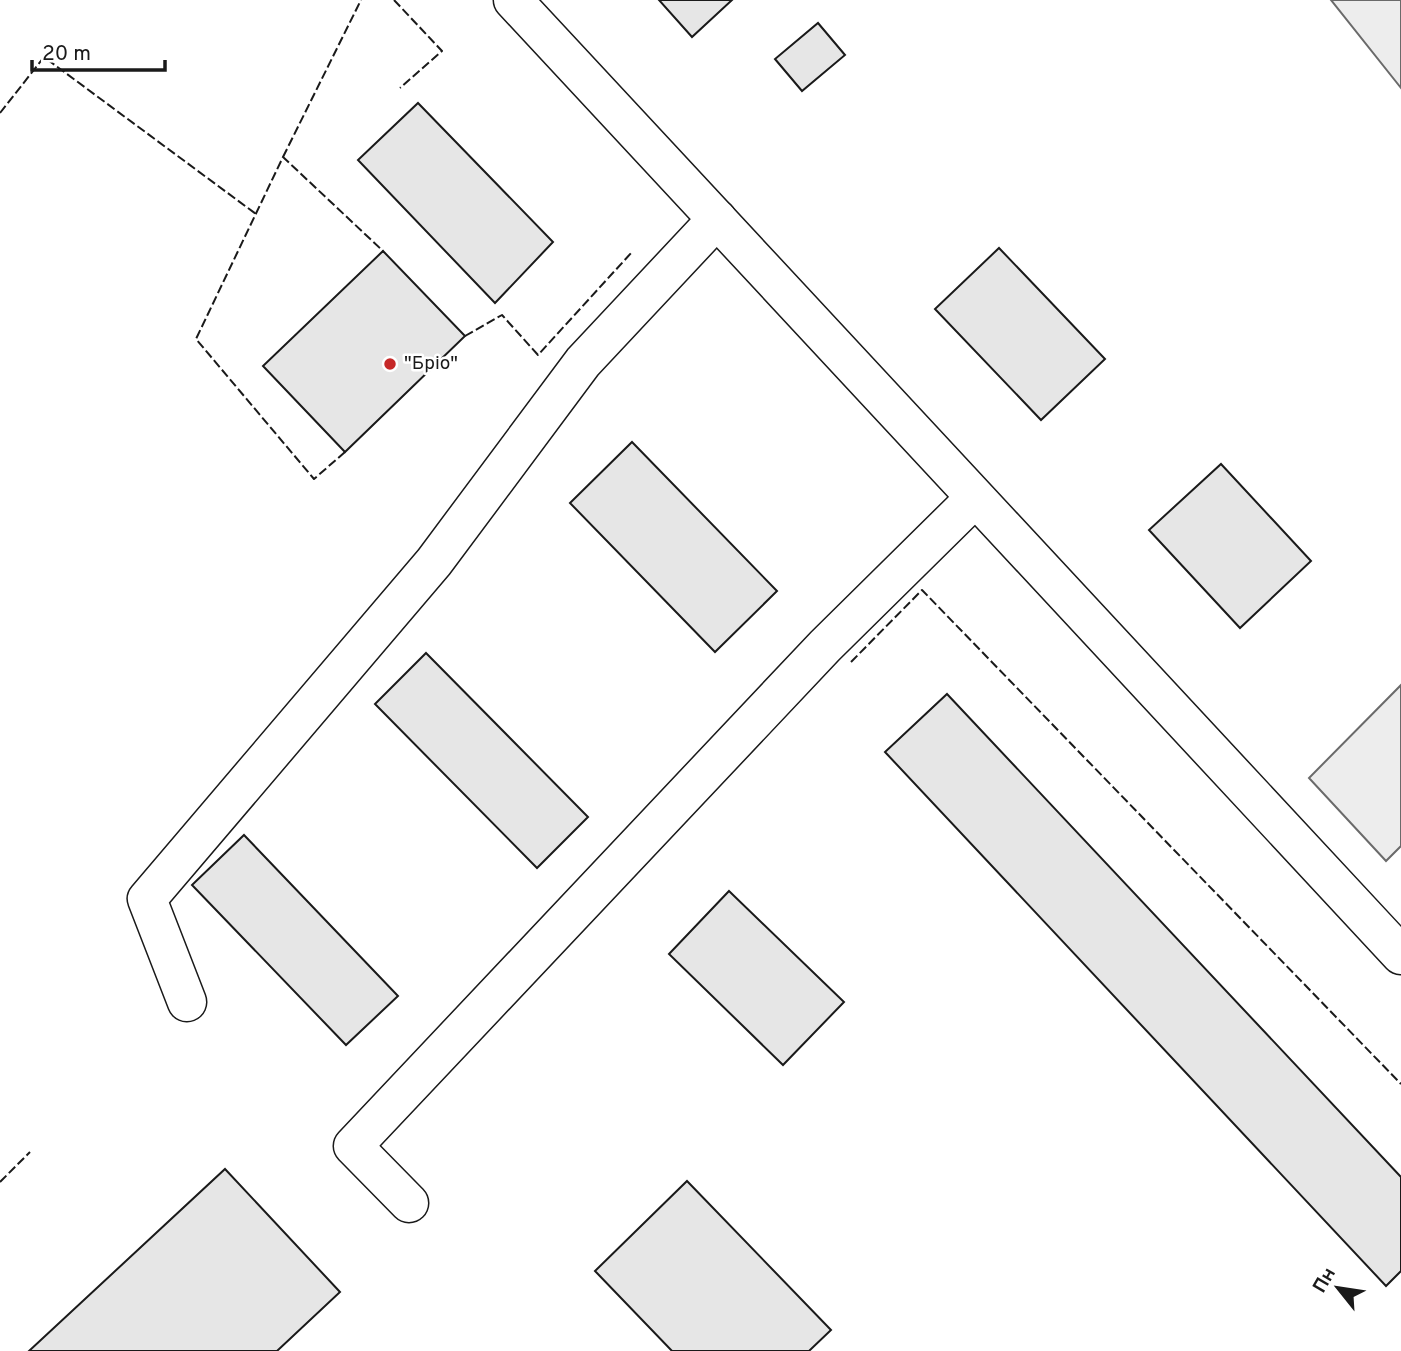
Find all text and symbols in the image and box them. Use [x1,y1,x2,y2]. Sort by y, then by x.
scale bar [32,28,164,72]
text: 20 m [42,41,91,68]
place label: "Бріо" [404,352,458,376]
marker: "Бріо" [382,356,398,372]
north arrow [1303,1253,1373,1323]
text: Пн [1308,1263,1342,1298]

